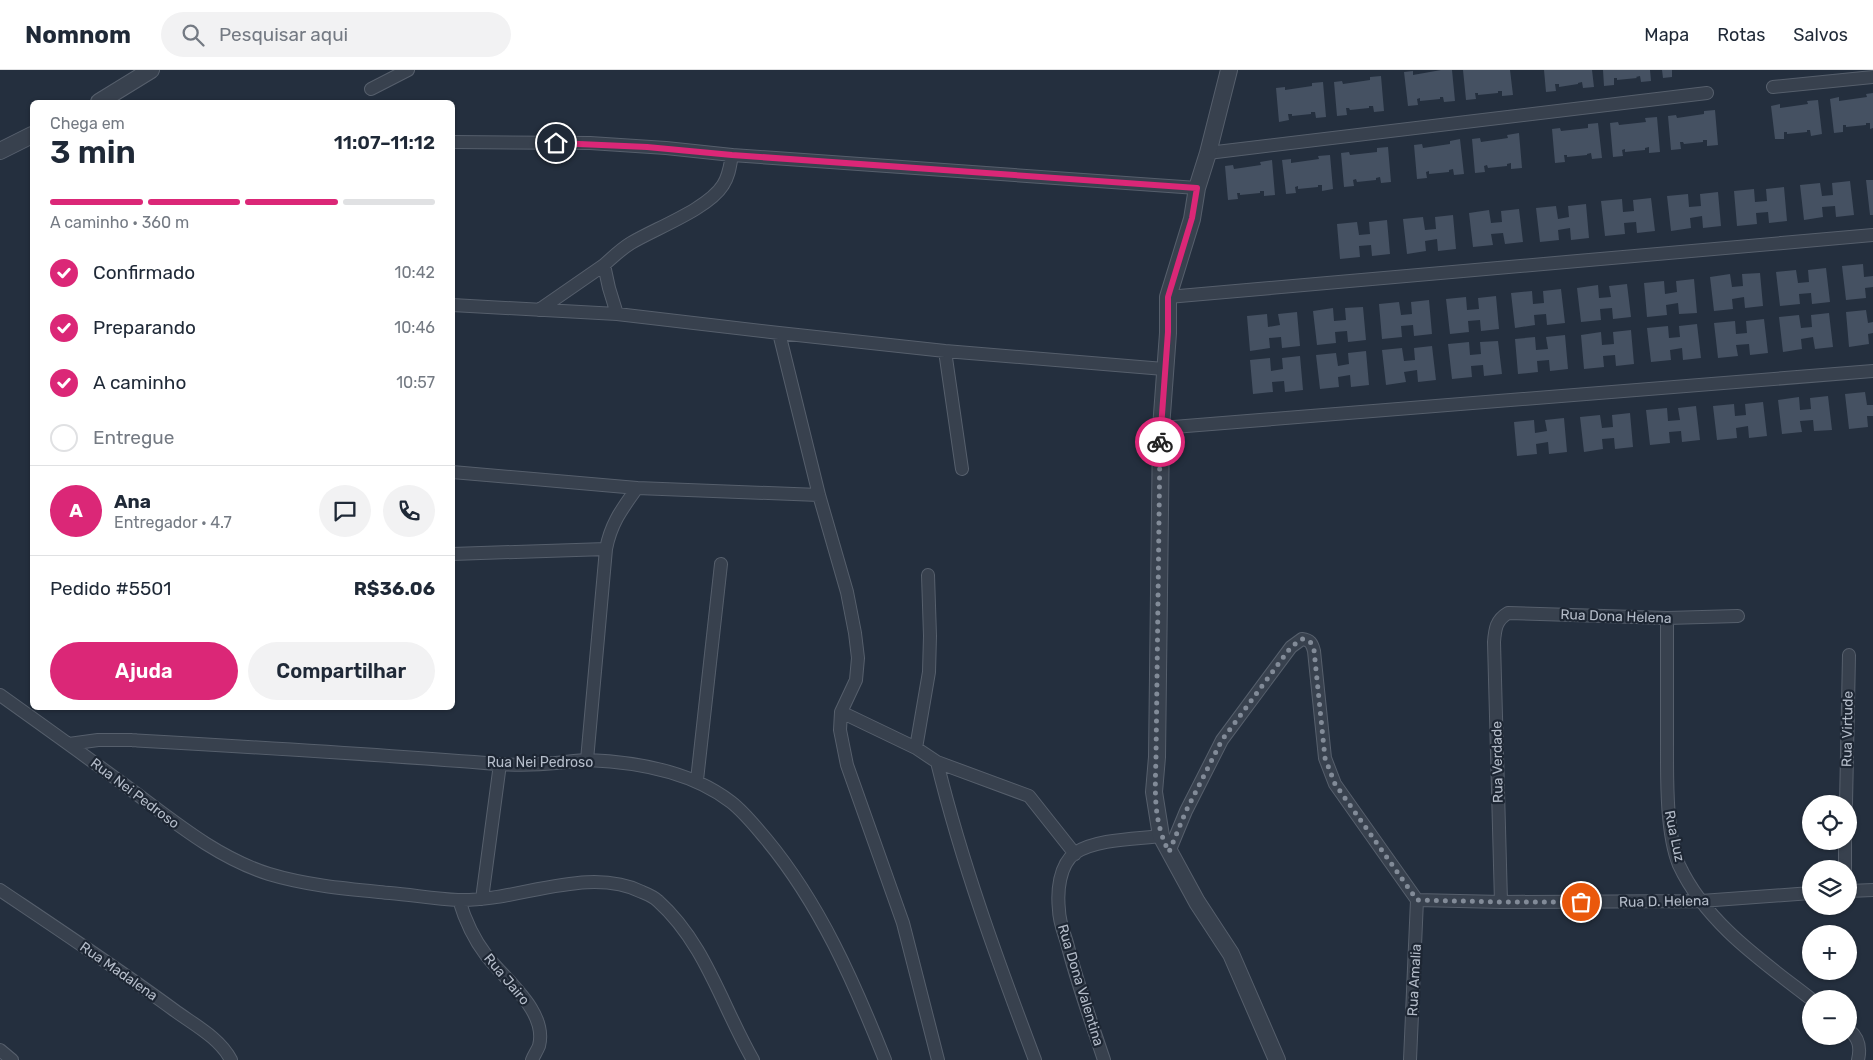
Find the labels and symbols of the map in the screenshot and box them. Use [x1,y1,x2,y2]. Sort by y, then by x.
pin [535,122,577,164]
courier [1135,417,1185,467]
street label: Rua Dona Helena [1560,606,1672,627]
street label: Rua Virtude [1838,691,1857,767]
street label: Rua Verdade [1488,721,1507,803]
street label: Rua Nei Pedroso [487,754,593,771]
street label: Rua Nei Pedroso [87,755,182,832]
street label: Rua Luz [1661,809,1688,863]
pin [1560,881,1602,923]
street label: Rua D. Helena [1619,892,1709,911]
street label: Rua Dona Valentina [1054,922,1107,1048]
street label: Rua Madalena [77,938,161,1005]
street label: Rua Amalia [1404,943,1425,1017]
street label: Rua Jairo [480,950,533,1009]

